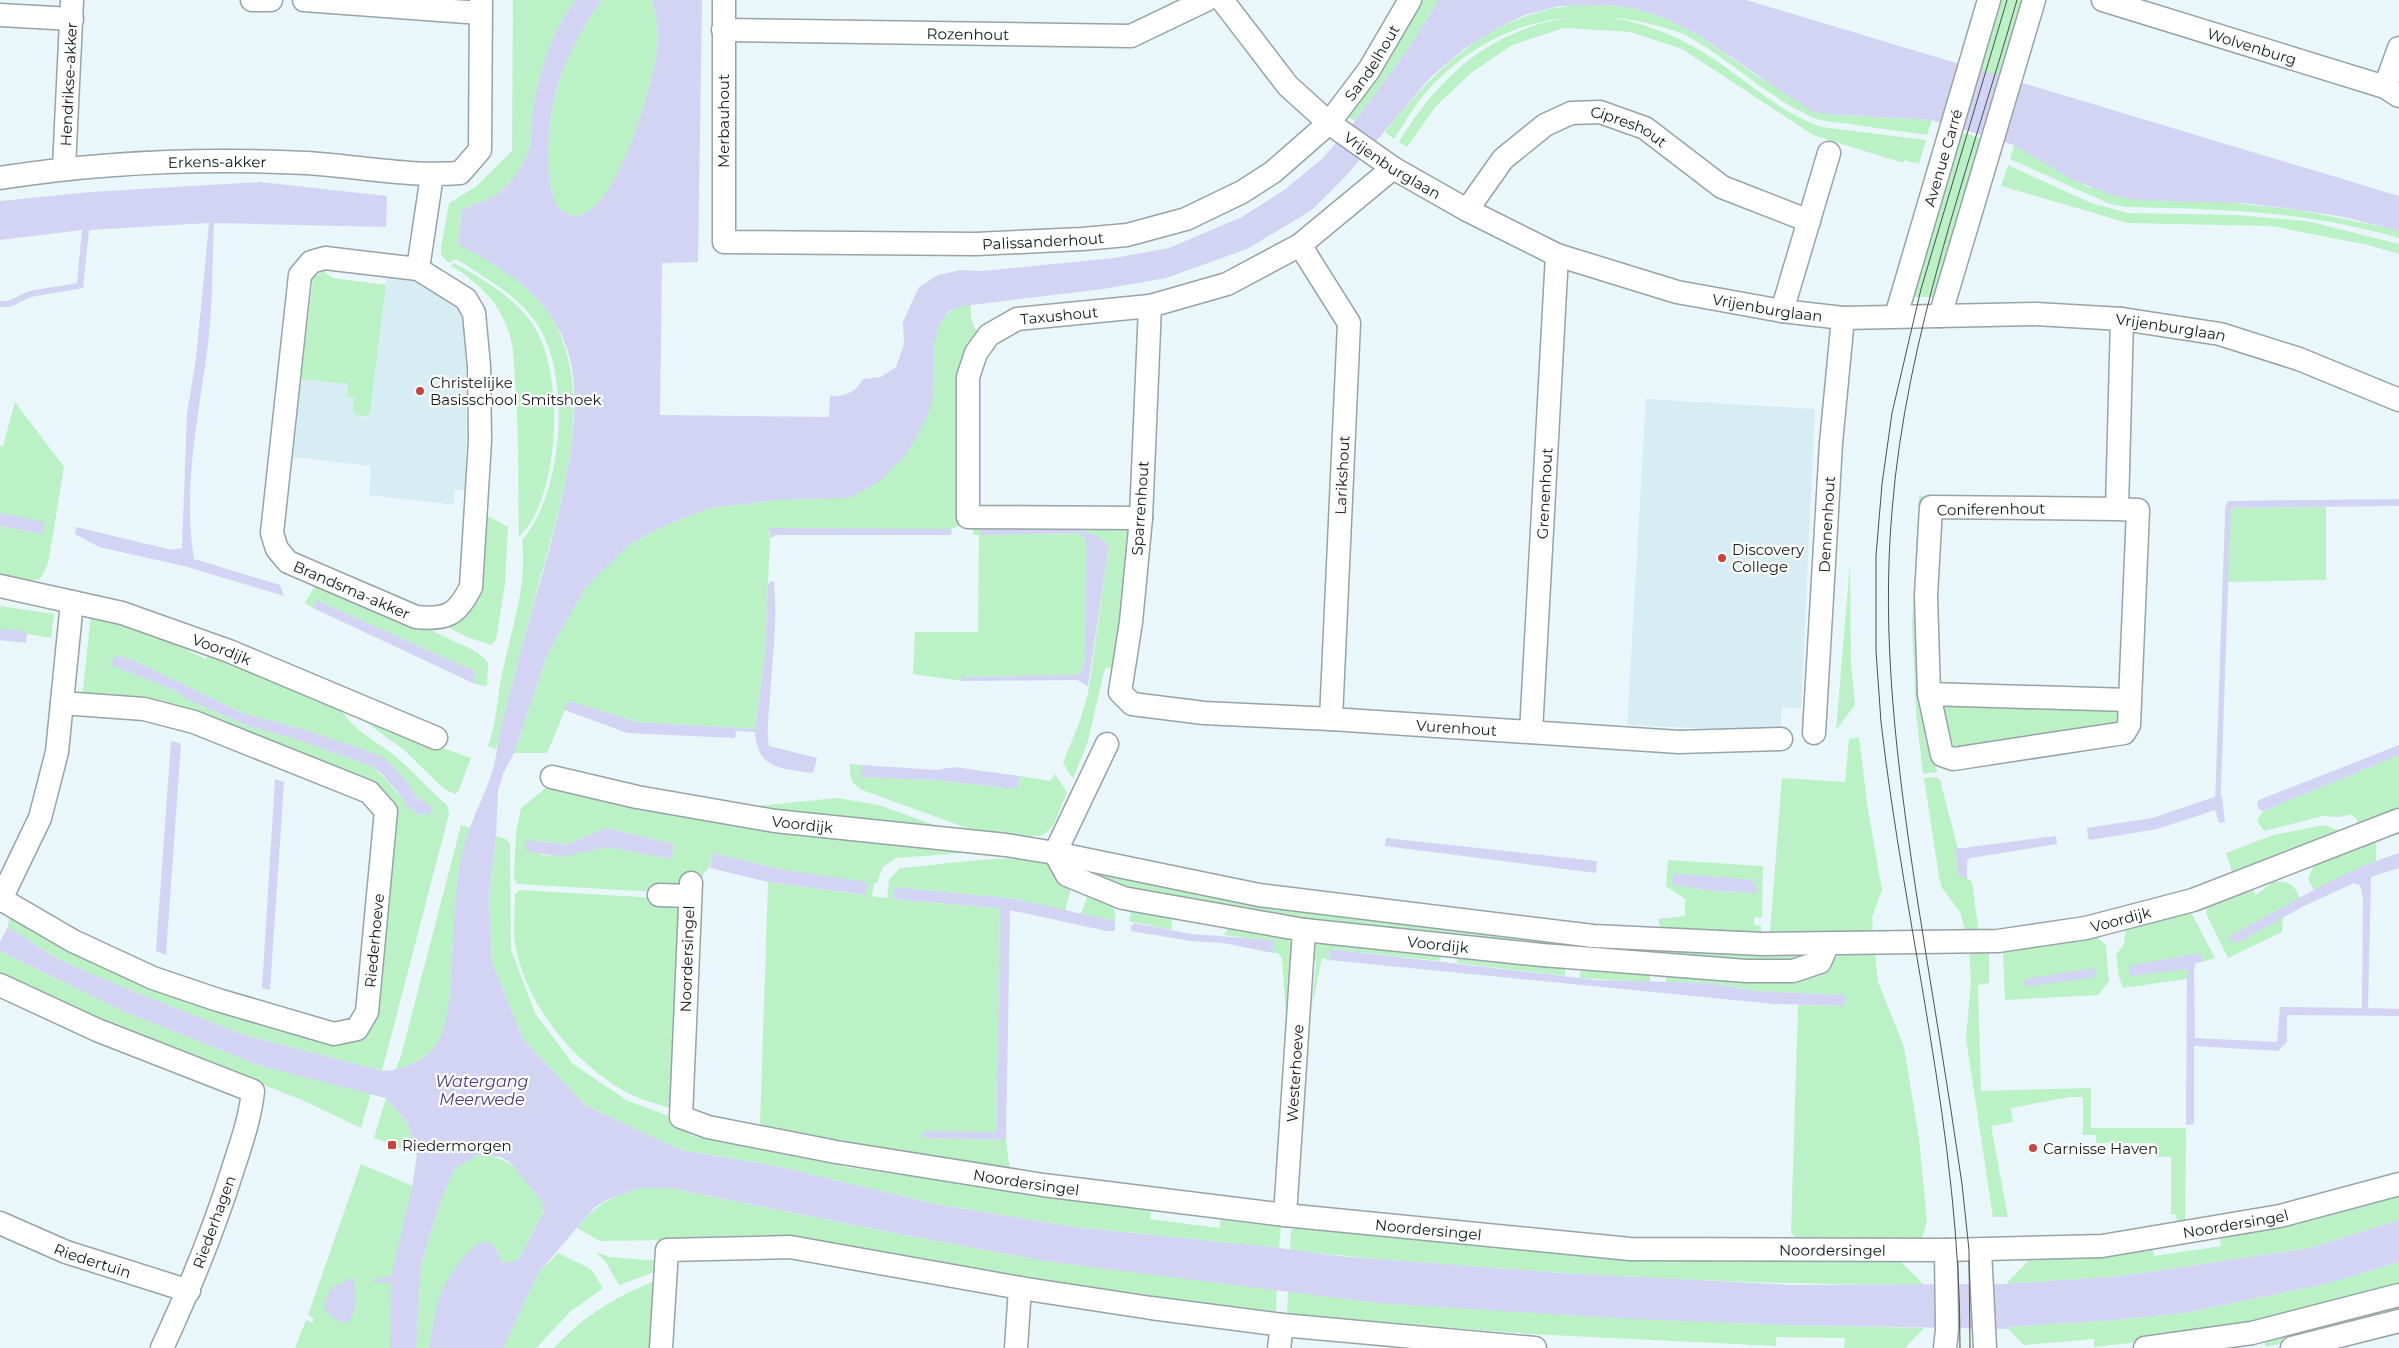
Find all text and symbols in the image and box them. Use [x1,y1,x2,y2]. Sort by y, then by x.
street label: Sandelhout [1340,21,1403,104]
street label: Hendrikse-akker [56,22,80,147]
street label: Rozenhout [927,23,1009,44]
street label: Wolvenburg [2205,23,2299,69]
street label: Merbauhout [714,74,733,168]
street label: Cipreshout [1590,102,1671,151]
street label: Avenue Carré [1919,107,1966,209]
street label: Vrijenburglaan [1340,127,1445,203]
street label: Erkens-akker [168,151,267,171]
street label: Palissanderhout [982,228,1105,253]
street label: Vrijenburglaan [1711,289,1824,325]
street label: Taxushout [1019,302,1099,328]
street label: Vrijenburglaan [2115,309,2229,345]
place label: Christelijke Basisschool Smitshoek [430,373,601,409]
marker: Christelijke Basisschool Smitshoek [414,385,426,397]
street label: Larikshout [1330,435,1354,515]
street label: Grenenhout [1532,447,1556,540]
street label: Sparrenhout [1127,460,1153,556]
street label: Dennenhout [1814,476,1839,573]
street label: Coniferenhout [1937,499,2045,519]
place label: Discovery College [1732,540,1805,576]
marker: Discovery College [1716,552,1728,564]
street label: Brandsma-akker [290,556,413,623]
street label: Voordijk [190,629,254,669]
street label: Vurenhout [1416,715,1498,739]
street label: Voordijk [771,811,834,836]
street label: Riederhoeve [360,893,388,989]
street label: Voordijk [2088,902,2153,936]
street label: Noordersingel [676,905,698,1013]
street label: Voordijk [1406,931,1470,957]
street label: Westerhoeve [1282,1024,1307,1123]
water label: Watergang Meerwede [435,1072,529,1109]
place label: Riedermorgen [402,1136,512,1155]
marker: Riedermorgen [386,1139,398,1151]
place label: Carnisse Haven [2043,1139,2158,1158]
marker: Carnisse Haven [2027,1142,2039,1154]
street label: Noordersingel [972,1165,1080,1199]
street label: Riederhagen [188,1173,240,1271]
street label: Noordersingel [2181,1205,2291,1242]
street label: Noordersingel [1374,1214,1483,1244]
street label: Riedertuin [51,1238,134,1282]
street label: Noordersingel [1779,1240,1886,1259]

